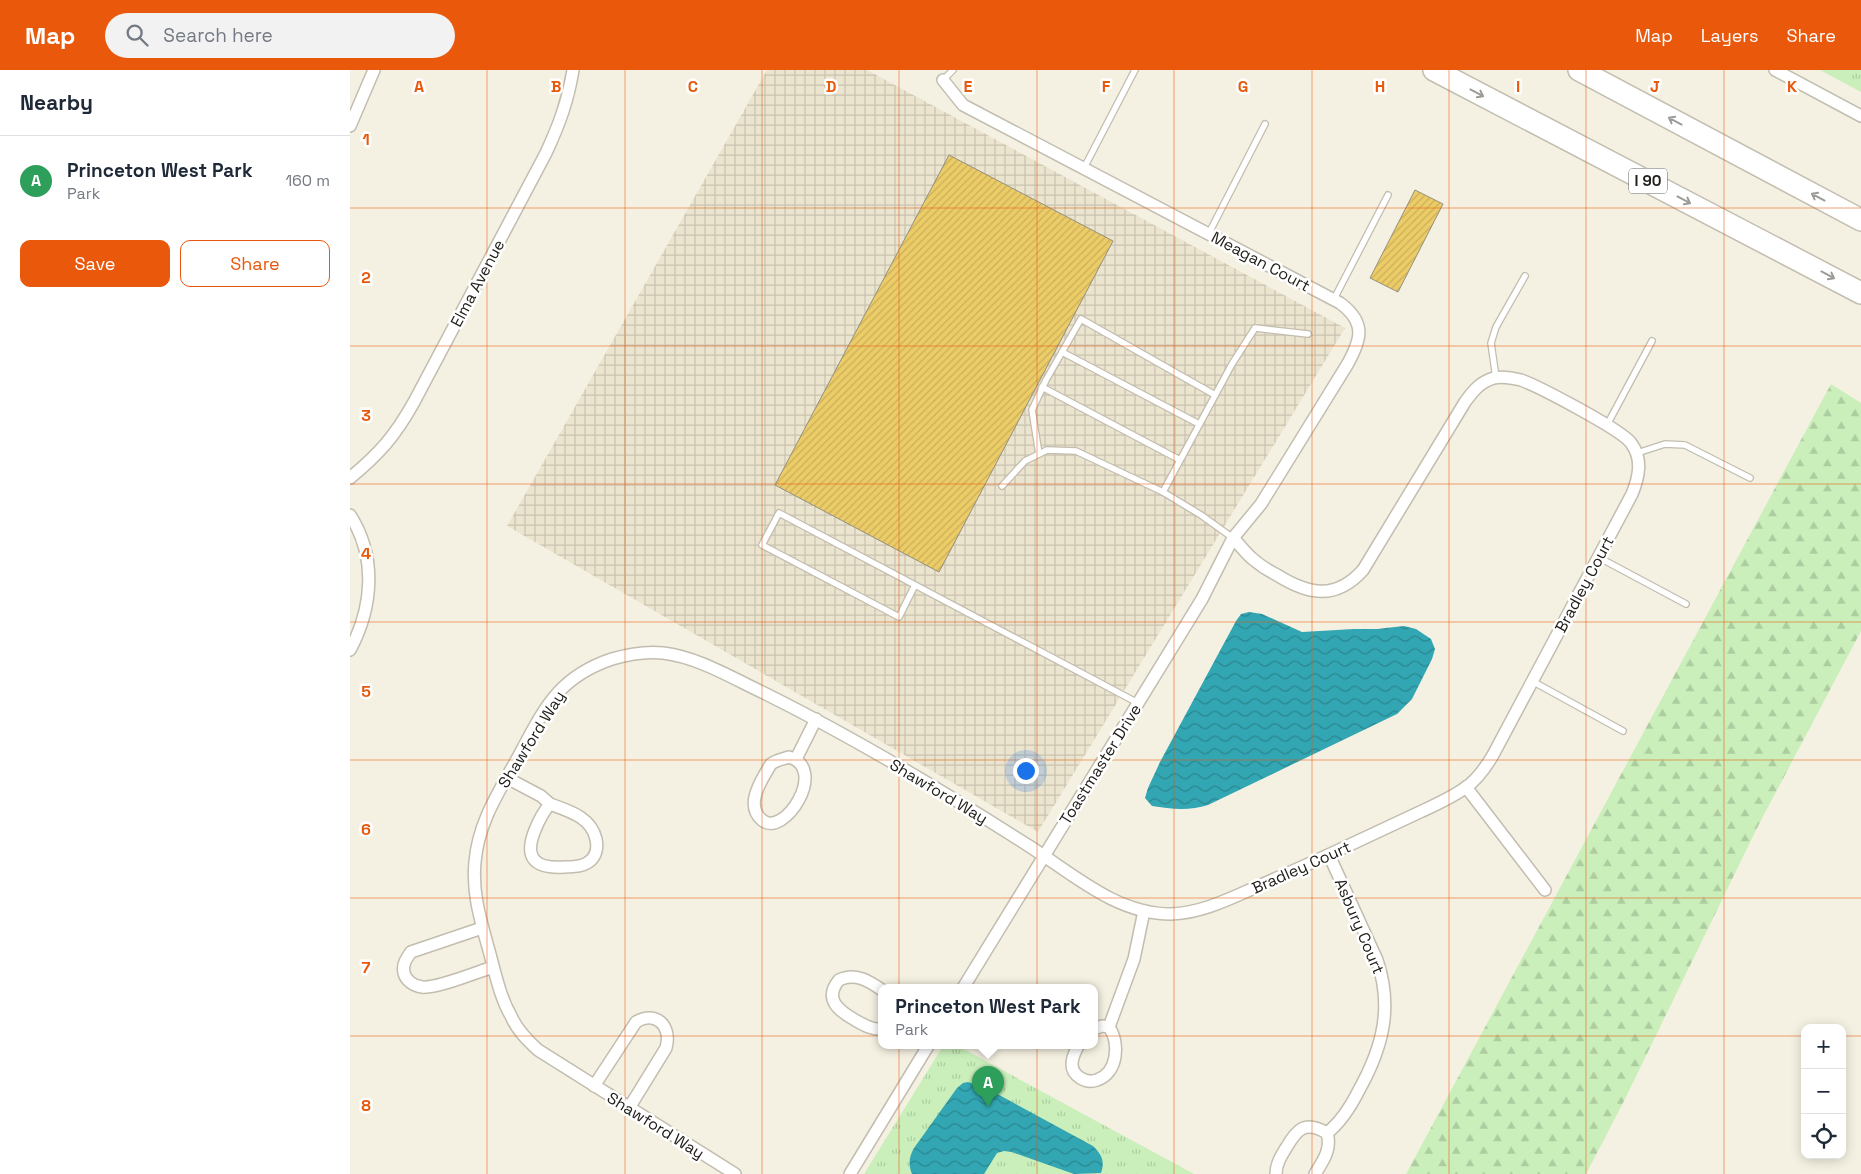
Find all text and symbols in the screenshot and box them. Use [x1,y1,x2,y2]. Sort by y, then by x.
search box [105,13,455,58]
text: Map [25,20,75,51]
icon: search [123,21,151,49]
text: Search here [163,23,273,48]
text: Map [1635,24,1673,47]
text: Layers [1701,24,1758,47]
text: Share [1786,24,1836,47]
text: A [414,76,424,97]
text: B [551,76,561,97]
text: C [688,76,698,97]
text: D [826,76,836,97]
text: E [964,76,973,97]
text: F [1102,76,1111,97]
text: G [1238,76,1248,97]
text: H [1375,76,1385,97]
text: I [1516,76,1520,97]
text: J [1650,76,1660,97]
text: K [1787,76,1797,97]
one-way arrow [1470,88,1484,98]
text: Nearby [20,89,93,116]
one-way arrow [1667,116,1682,126]
text: 1 [362,129,370,150]
text: Princeton West Park [67,158,253,183]
road number: I 90 [1629,168,1667,194]
text: A [31,170,41,191]
text: 160 m [285,170,330,191]
text: Park [67,183,100,204]
one-way arrow [1811,192,1826,201]
one-way arrow [1676,195,1691,205]
street label: Meagan Court [1208,227,1314,296]
street label: Elma Avenue [446,236,509,331]
button: Save [20,240,170,287]
button: Share [180,240,330,287]
text: 2 [361,267,371,288]
one-way arrow [1820,271,1835,280]
text: 3 [361,405,371,426]
street label: Bradley Court [1550,532,1619,636]
text: 4 [361,543,371,564]
text: 5 [361,681,371,702]
street label: Shawford Way [493,687,570,792]
street label: Toastmaster Drive [1055,700,1146,829]
street label: Shawford Way [886,754,992,829]
your location [1013,758,1039,784]
text: 6 [361,819,371,840]
street label: Bradley Court [1248,836,1354,899]
street label: Asbury Court [1330,875,1389,977]
text: 7 [362,957,371,978]
popup [878,984,1098,1049]
text: Princeton West Park [895,994,1081,1019]
text: Park [895,1019,928,1040]
map controls [1801,1024,1846,1159]
button: + [1801,1024,1846,1069]
pin: A [972,1066,1004,1107]
button: − [1801,1069,1846,1114]
street label: Shawford Way [603,1087,708,1164]
text: 8 [361,1095,371,1116]
button: locate [1801,1114,1846,1159]

